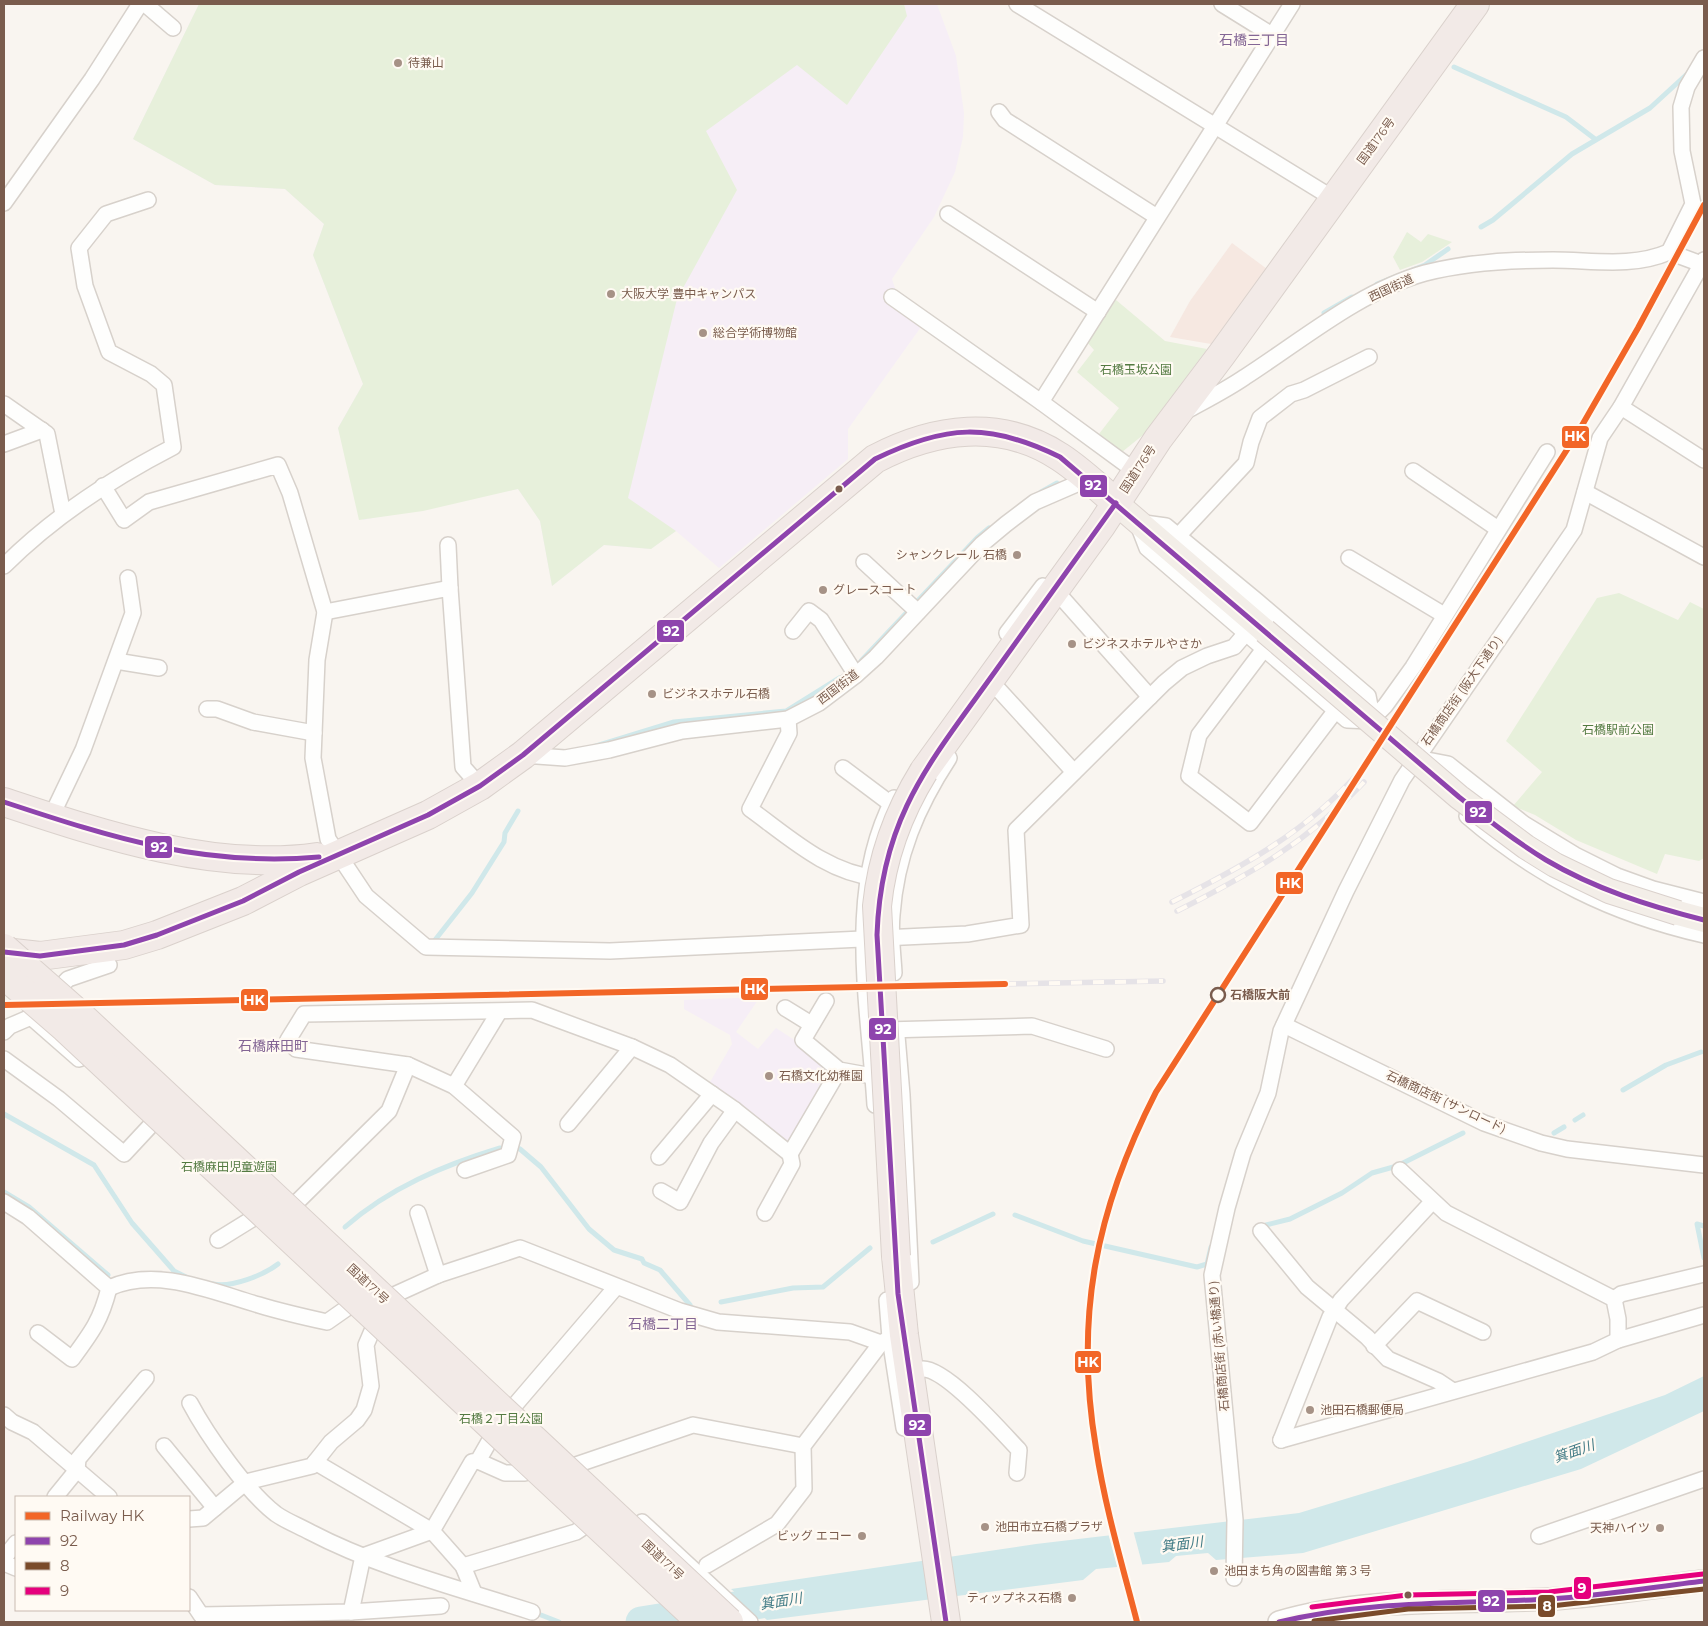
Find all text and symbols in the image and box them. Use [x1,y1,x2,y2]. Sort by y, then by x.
district label: 石橋三丁目 [1219,31,1289,49]
place label: 待兼山 [408,55,444,70]
marker: 待兼山 [392,57,404,69]
street label: 国道176号 [1354,114,1398,167]
street label: 西国街道 [1366,271,1416,304]
place label: 大阪大学 豊中キャンパス [621,286,756,301]
marker: 大阪大学 豊中キャンパス [605,288,617,300]
place label: 総合学術博物館 [713,325,797,340]
marker: 総合学術博物館 [697,327,709,339]
park label: 石橋玉坂公園 [1100,362,1172,377]
line badge: HK [1561,425,1590,449]
text: HK [1564,427,1586,445]
street label: 国道176号 [1116,442,1159,496]
line badge: 92 [1079,474,1108,498]
text: 92 [1084,476,1102,494]
unlabelled marker [834,484,844,494]
place label: シャンクレール 石橋 [896,547,1007,562]
marker: シャンクレール 石橋 [1011,549,1023,561]
place label: グレースコート [833,582,916,597]
marker: グレースコート [817,584,829,596]
line badge: 92 [656,619,685,643]
text: 92 [662,622,680,640]
street label: 石橋商店街 (阪大下通り) [1418,633,1505,749]
place label: ビジネスホテルやさか [1082,636,1202,651]
marker: ビジネスホテルやさか [1066,638,1078,650]
street label: 西国街道 [814,666,861,707]
place label: ビジネスホテル石橋 [662,686,770,701]
marker: ビジネスホテル石橋 [646,688,658,700]
park label: 石橋駅前公園 [1582,722,1654,737]
line badge: 92 [1464,800,1493,824]
text: 92 [1469,803,1487,821]
line badge: 92 [144,835,173,859]
text: 92 [150,838,168,856]
line badge: HK [1275,871,1304,895]
text: HK [1279,874,1301,892]
line badge: HK [740,977,769,1001]
text: HK [744,980,766,998]
marker: 石橋阪大前 [1210,987,1226,1003]
place label: 石橋阪大前 [1230,987,1290,1002]
line badge: HK [240,988,269,1012]
text: HK [243,991,265,1009]
line badge: 92 [868,1017,897,1041]
text: 92 [874,1020,892,1038]
district label: 石橋麻田町 [238,1037,308,1055]
street label: 石橋商店街 (サンロード) [1384,1067,1509,1136]
place label: 石橋文化幼稚園 [779,1068,863,1083]
marker: 石橋文化幼稚園 [763,1070,775,1082]
park label: 石橋麻田児童遊園 [181,1159,277,1174]
street label: 国道171号 [344,1260,392,1307]
street label: 石橋商店街 (赤い橋通り) [1205,1280,1232,1412]
district label: 石橋二丁目 [628,1315,698,1333]
line badge: HK [1074,1350,1102,1374]
text: HK [1077,1353,1099,1371]
place label: 池田石橋郵便局 [1320,1402,1404,1417]
marker: 池田石橋郵便局 [1304,1404,1316,1416]
park label: 石橋２丁目公園 [459,1411,543,1426]
line badge: 92 [903,1413,932,1437]
text: 92 [908,1416,926,1434]
water label: 箕面川 [1551,1435,1599,1466]
legend [15,1496,190,1611]
text: Railway HK [60,1506,144,1525]
place label: 池田市立石橋プラザ [995,1519,1103,1534]
place label: 天神ハイツ [1590,1520,1650,1535]
marker: 池田市立石橋プラザ [979,1521,991,1533]
marker: 天神ハイツ [1654,1522,1666,1534]
place label: ビッグ エコー [777,1528,852,1543]
marker: ビッグ エコー [856,1530,868,1542]
text: 92 [60,1531,78,1550]
water label: 箕面川 [1160,1532,1206,1555]
street label: 国道171号 [639,1536,687,1583]
text: 8 [60,1556,70,1575]
place label: 池田まち角の図書館 第３号 [1224,1563,1371,1578]
marker: 池田まち角の図書館 第３号 [1208,1565,1220,1577]
line badge: 9 [1573,1576,1592,1600]
text: 9 [1578,1579,1587,1597]
text: 9 [60,1581,69,1600]
water label: 箕面川 [759,1589,805,1613]
line badge: 92 [1477,1589,1506,1613]
place label: ティップネス石橋 [967,1590,1062,1605]
unlabelled marker [1403,1590,1413,1600]
marker: ティップネス石橋 [1066,1592,1078,1604]
text: 92 [1482,1592,1500,1610]
line badge: 8 [1537,1594,1556,1618]
text: 8 [1542,1597,1552,1615]

